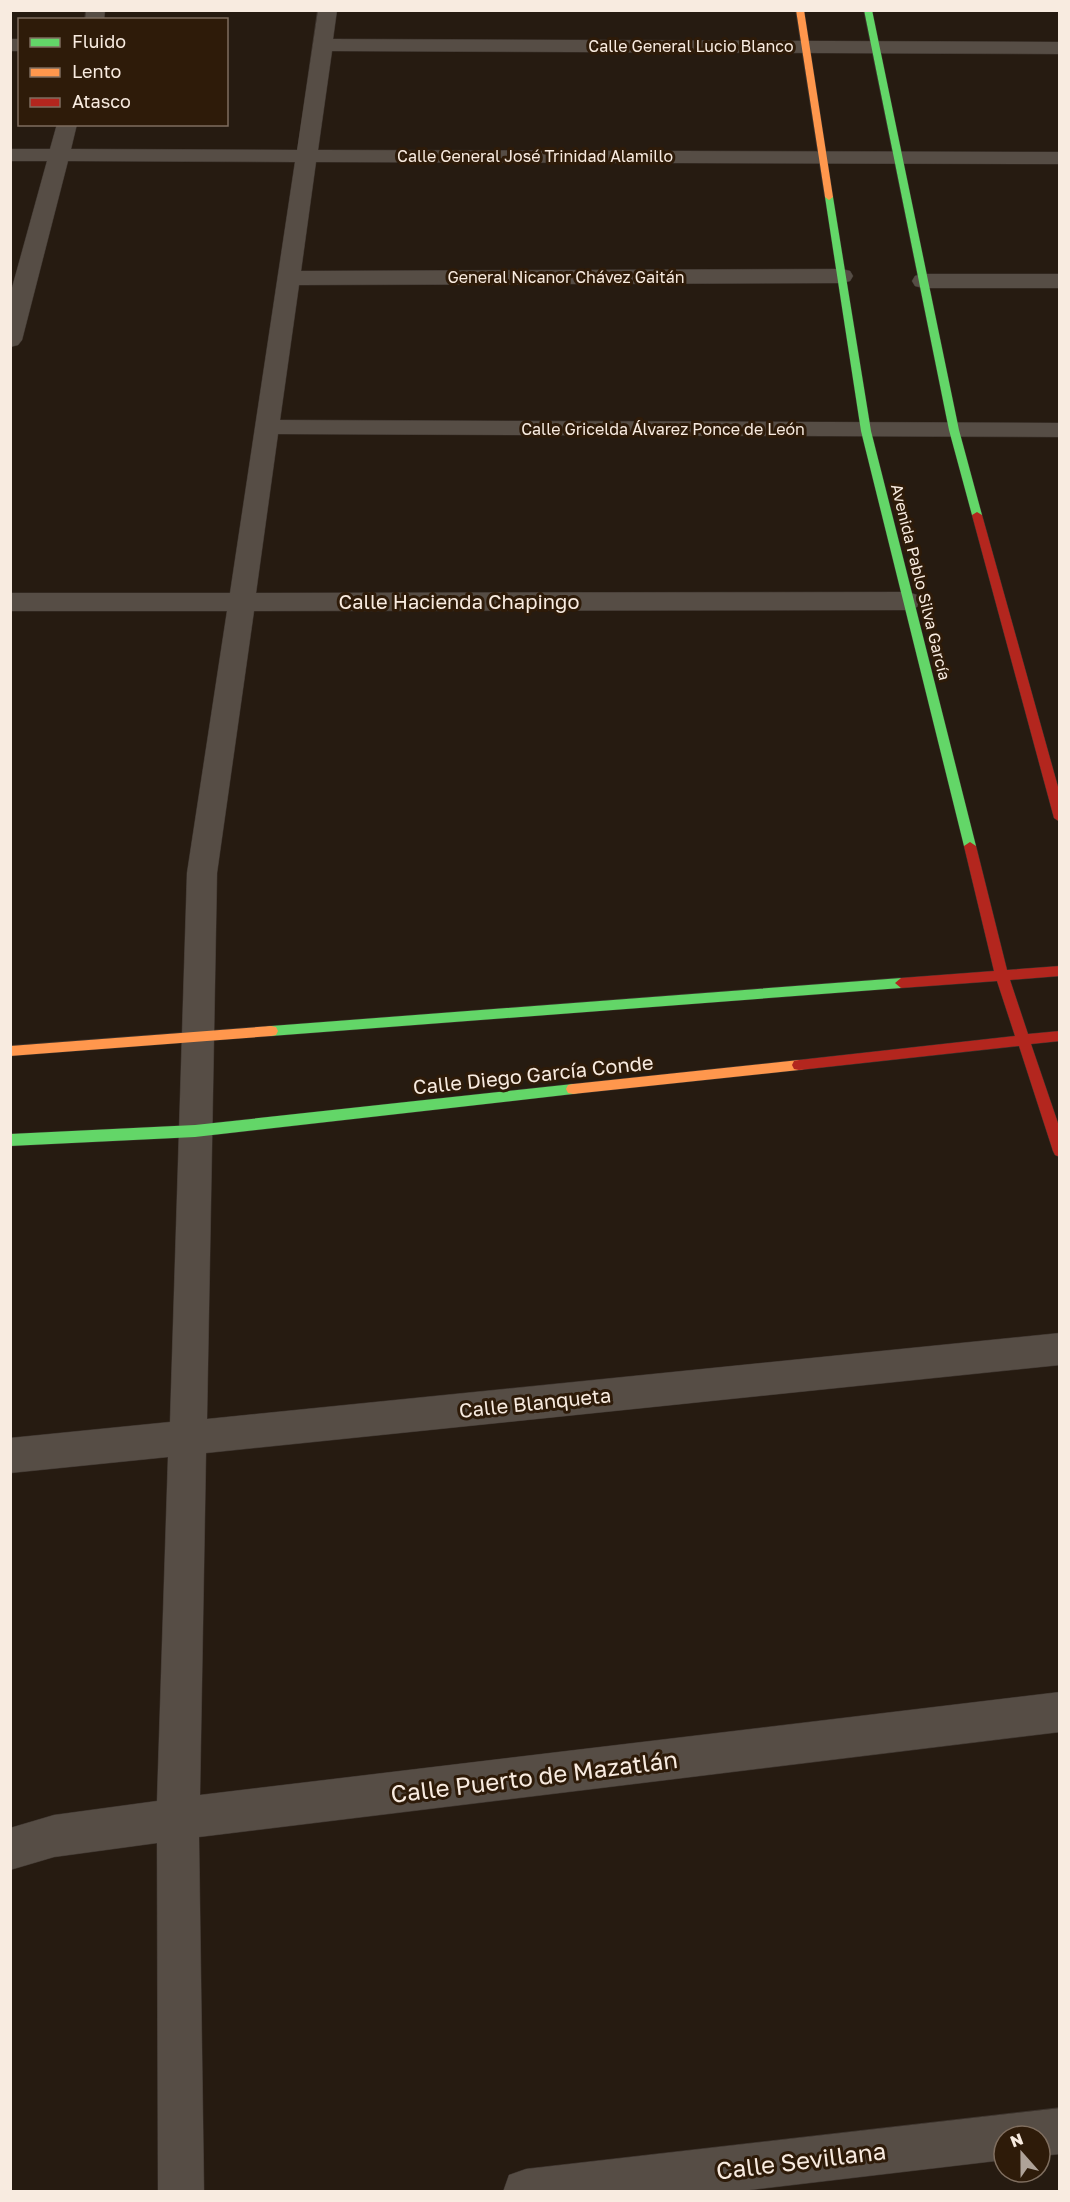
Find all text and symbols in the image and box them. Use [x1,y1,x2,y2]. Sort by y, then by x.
legend [18,18,228,126]
text: Fluido [72,30,126,52]
street label: Calle General Lucio Blanco [588,36,794,56]
text: Lento [72,60,121,82]
text: Atasco [72,90,131,112]
street label: Calle General José Trinidad Alamillo [397,146,673,166]
street label: General Nicanor Chávez Gaitán [447,267,685,287]
street label: Calle Gricelda Álvarez Ponce de León [521,419,805,439]
street label: Avenida Pablo Silva García [887,482,955,682]
street label: Calle Hacienda Chapingo [339,589,579,613]
street label: Calle Diego García Conde [412,1049,654,1099]
street label: Calle Blanqueta [458,1382,612,1422]
street label: Calle Puerto de Mazatlán [389,1744,679,1808]
north arrow [992,2124,1052,2184]
text: N [1007,2128,1026,2152]
street label: Calle Sevillana [714,2135,888,2185]

